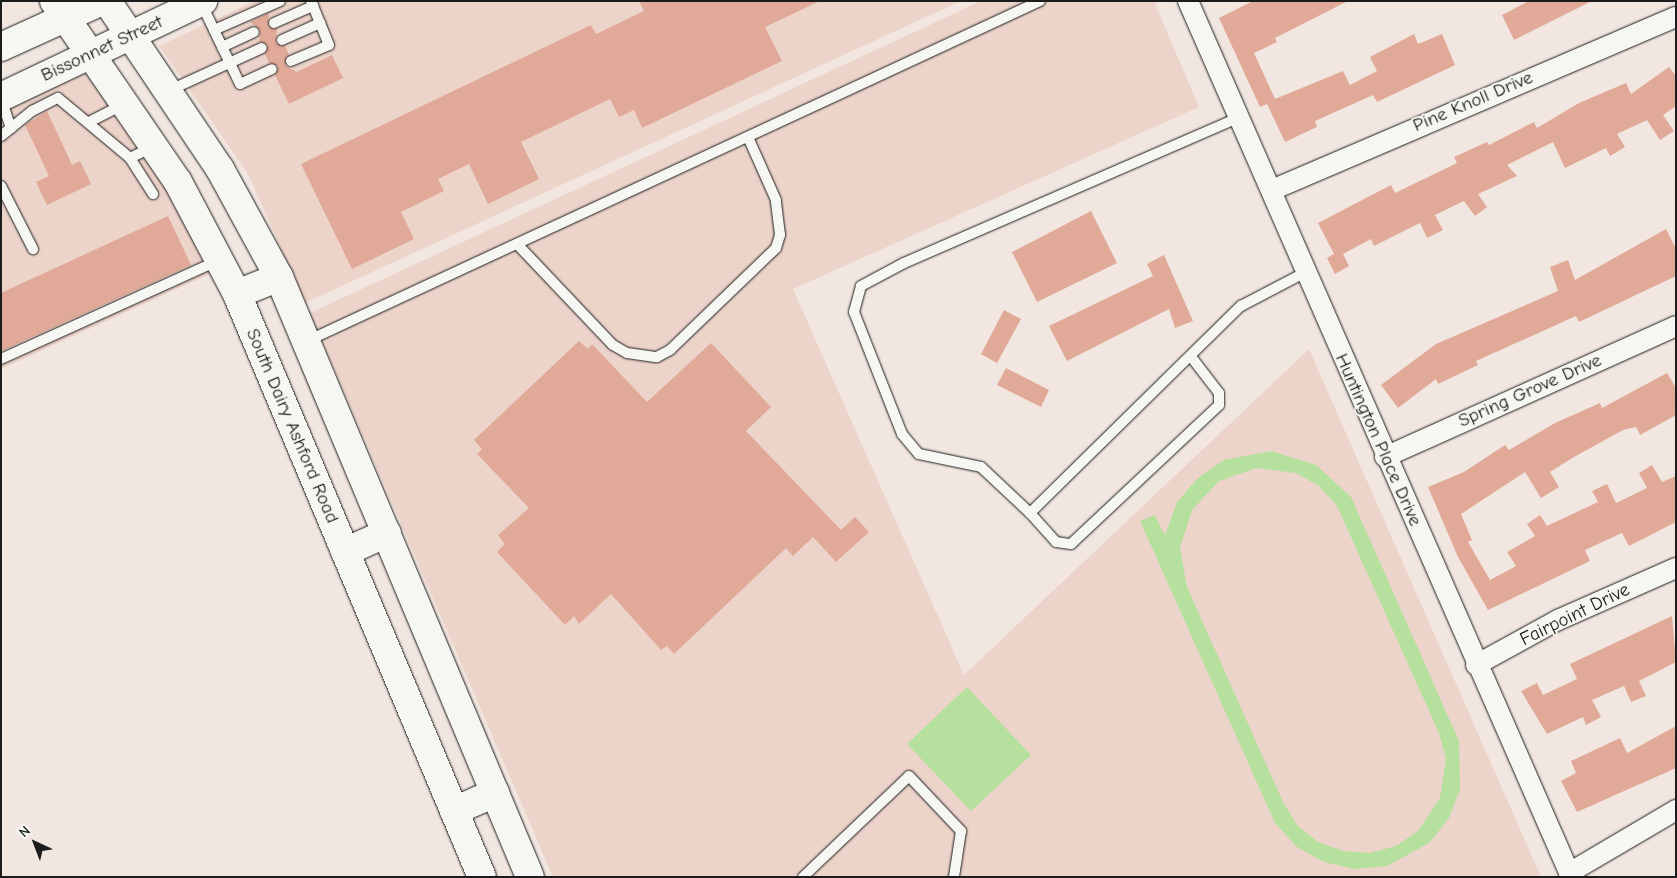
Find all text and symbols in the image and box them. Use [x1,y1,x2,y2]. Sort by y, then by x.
street label: Bissonnet Street [37,11,167,87]
street label: Pine Knoll Drive [1410,66,1536,138]
street label: South Dairy Ashford Road [241,325,343,527]
street label: Spring Grove Drive [1455,349,1605,433]
street label: Huntington Place Drive [1330,350,1426,530]
street label: Fairpoint Drive [1516,579,1634,651]
north arrow [10,818,60,868]
text: N [15,822,34,841]

